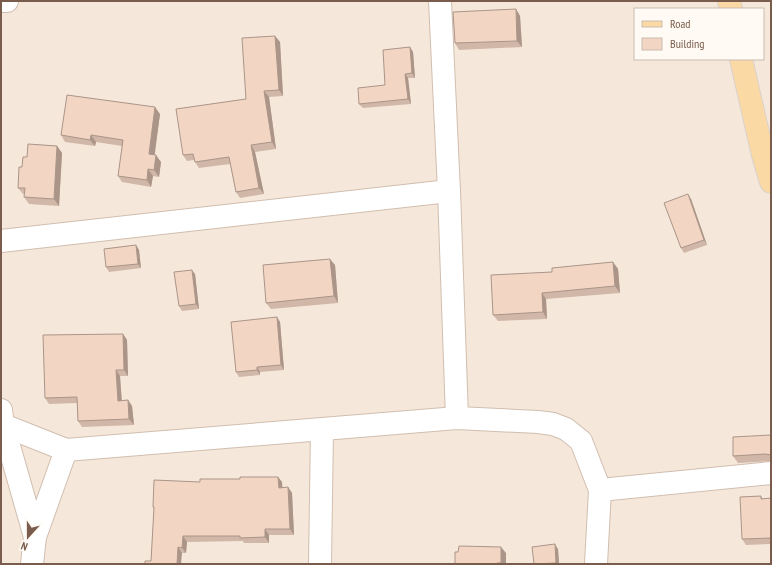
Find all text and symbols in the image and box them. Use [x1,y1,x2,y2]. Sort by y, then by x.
legend [634,8,764,60]
text: Road [670,16,690,31]
text: Building [670,36,705,51]
north arrow [8,517,48,557]
text: N [19,539,30,554]

